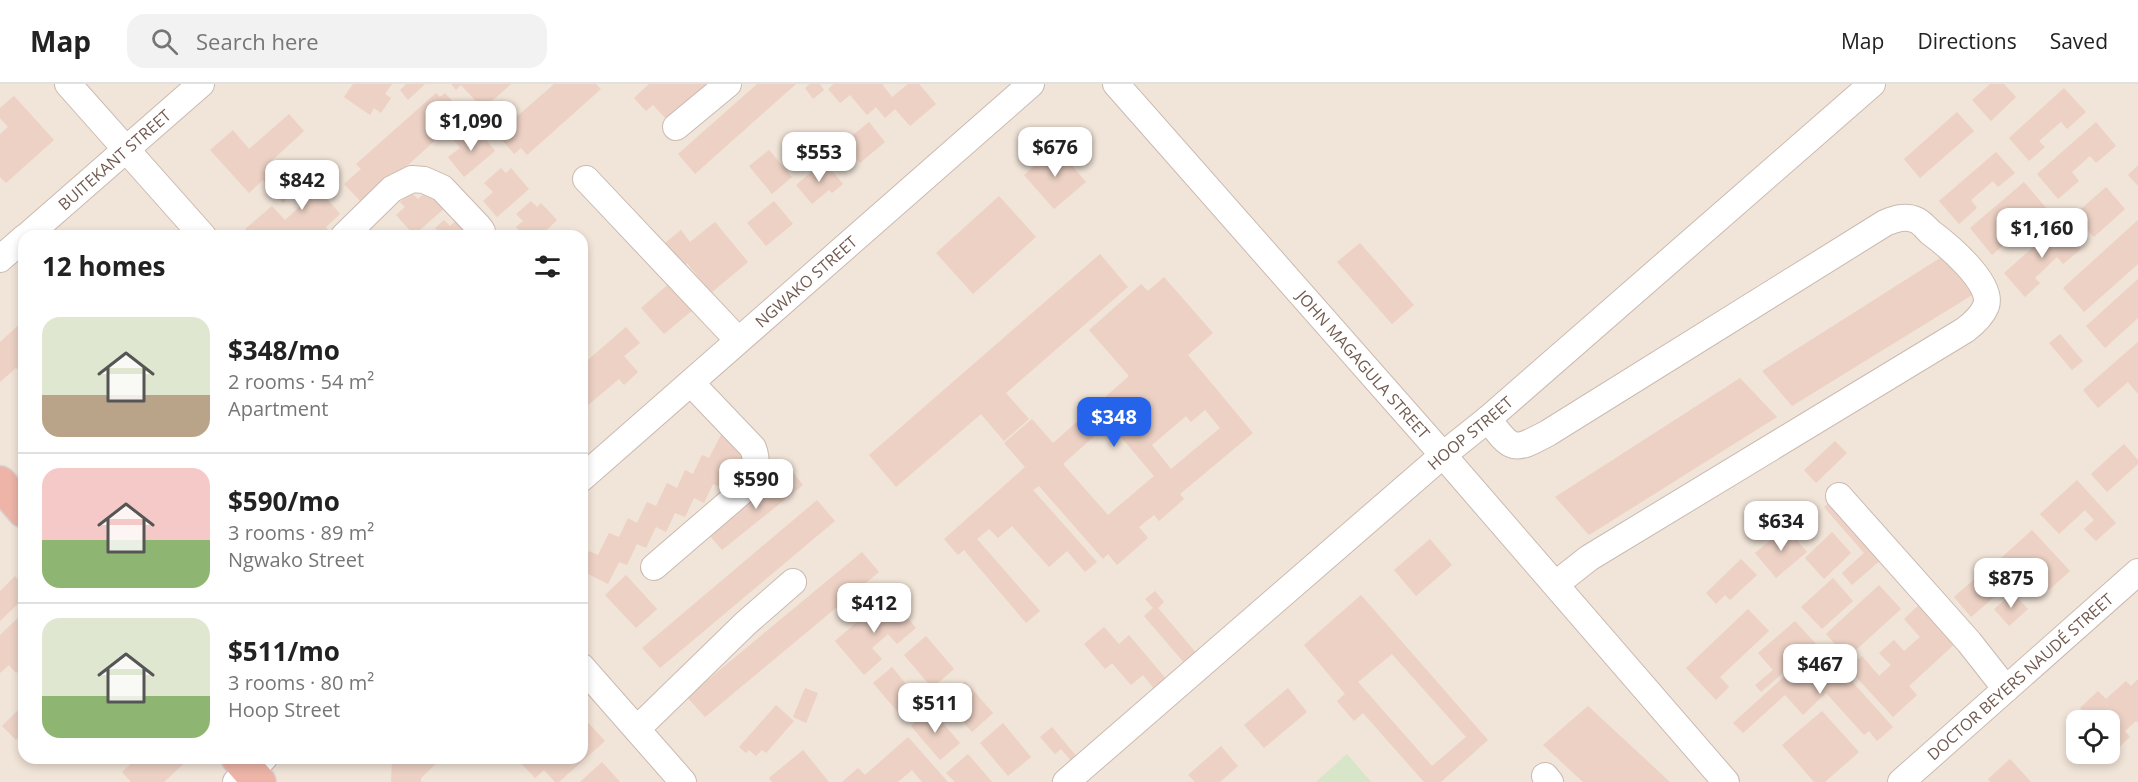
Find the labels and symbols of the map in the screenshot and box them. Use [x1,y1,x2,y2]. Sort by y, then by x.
pin: $1,090 [422,101,520,152]
street label: BUITEKANT STREET [53,104,176,215]
pin: $676 [1019,127,1091,178]
pin: $553 [783,132,855,183]
pin: $842 [266,160,338,211]
pin: $1,160 [1993,208,2091,259]
street label: NGWAKO STREET [750,230,862,332]
street label: JOHN MAGAGULA STREET [1291,284,1435,444]
street label: HOOP STREET [1423,391,1518,475]
pin: $348 [1078,397,1150,448]
pin: $590 [720,459,792,510]
pin: $634 [1745,501,1817,552]
pin: $875 [1975,558,2047,609]
pin: $412 [838,583,910,634]
street label: DOCTOR BEYERS NAUDÉ STREET [1922,588,2118,765]
pin: $467 [1784,644,1856,695]
pin: $511 [899,683,971,734]

